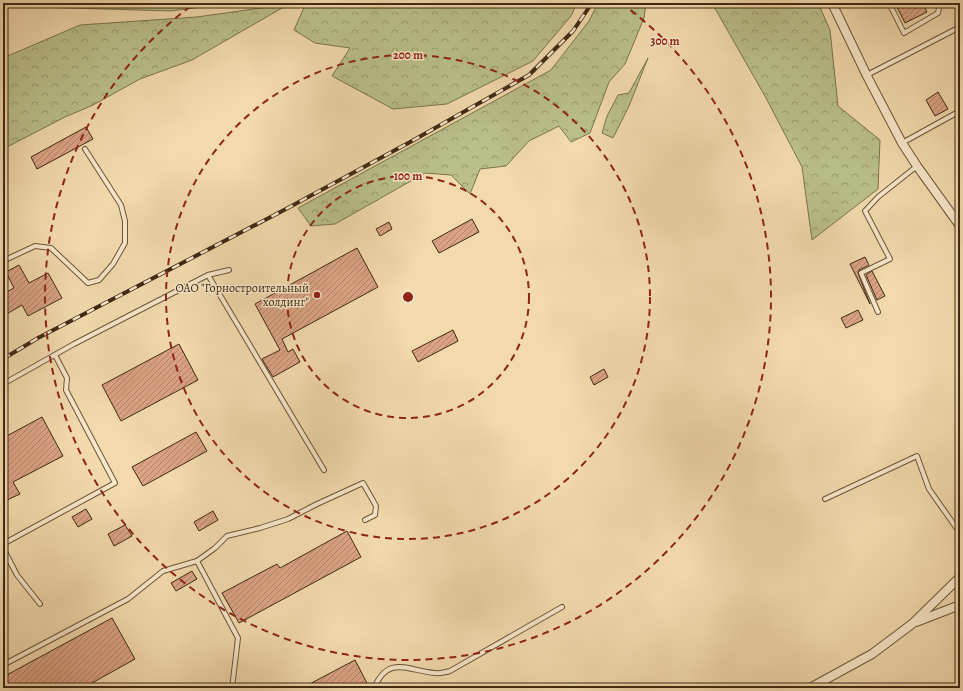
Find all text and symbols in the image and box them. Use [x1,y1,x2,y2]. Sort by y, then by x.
text: 300 m [650,33,680,49]
text: 200 m [393,47,423,63]
text: 100 m [394,168,422,184]
place label: ОАО "Горностроительный холдинг" [175,280,309,310]
marker: ОАО "Горностроительный холдинг" [312,290,322,300]
centre of rings [401,290,415,304]

